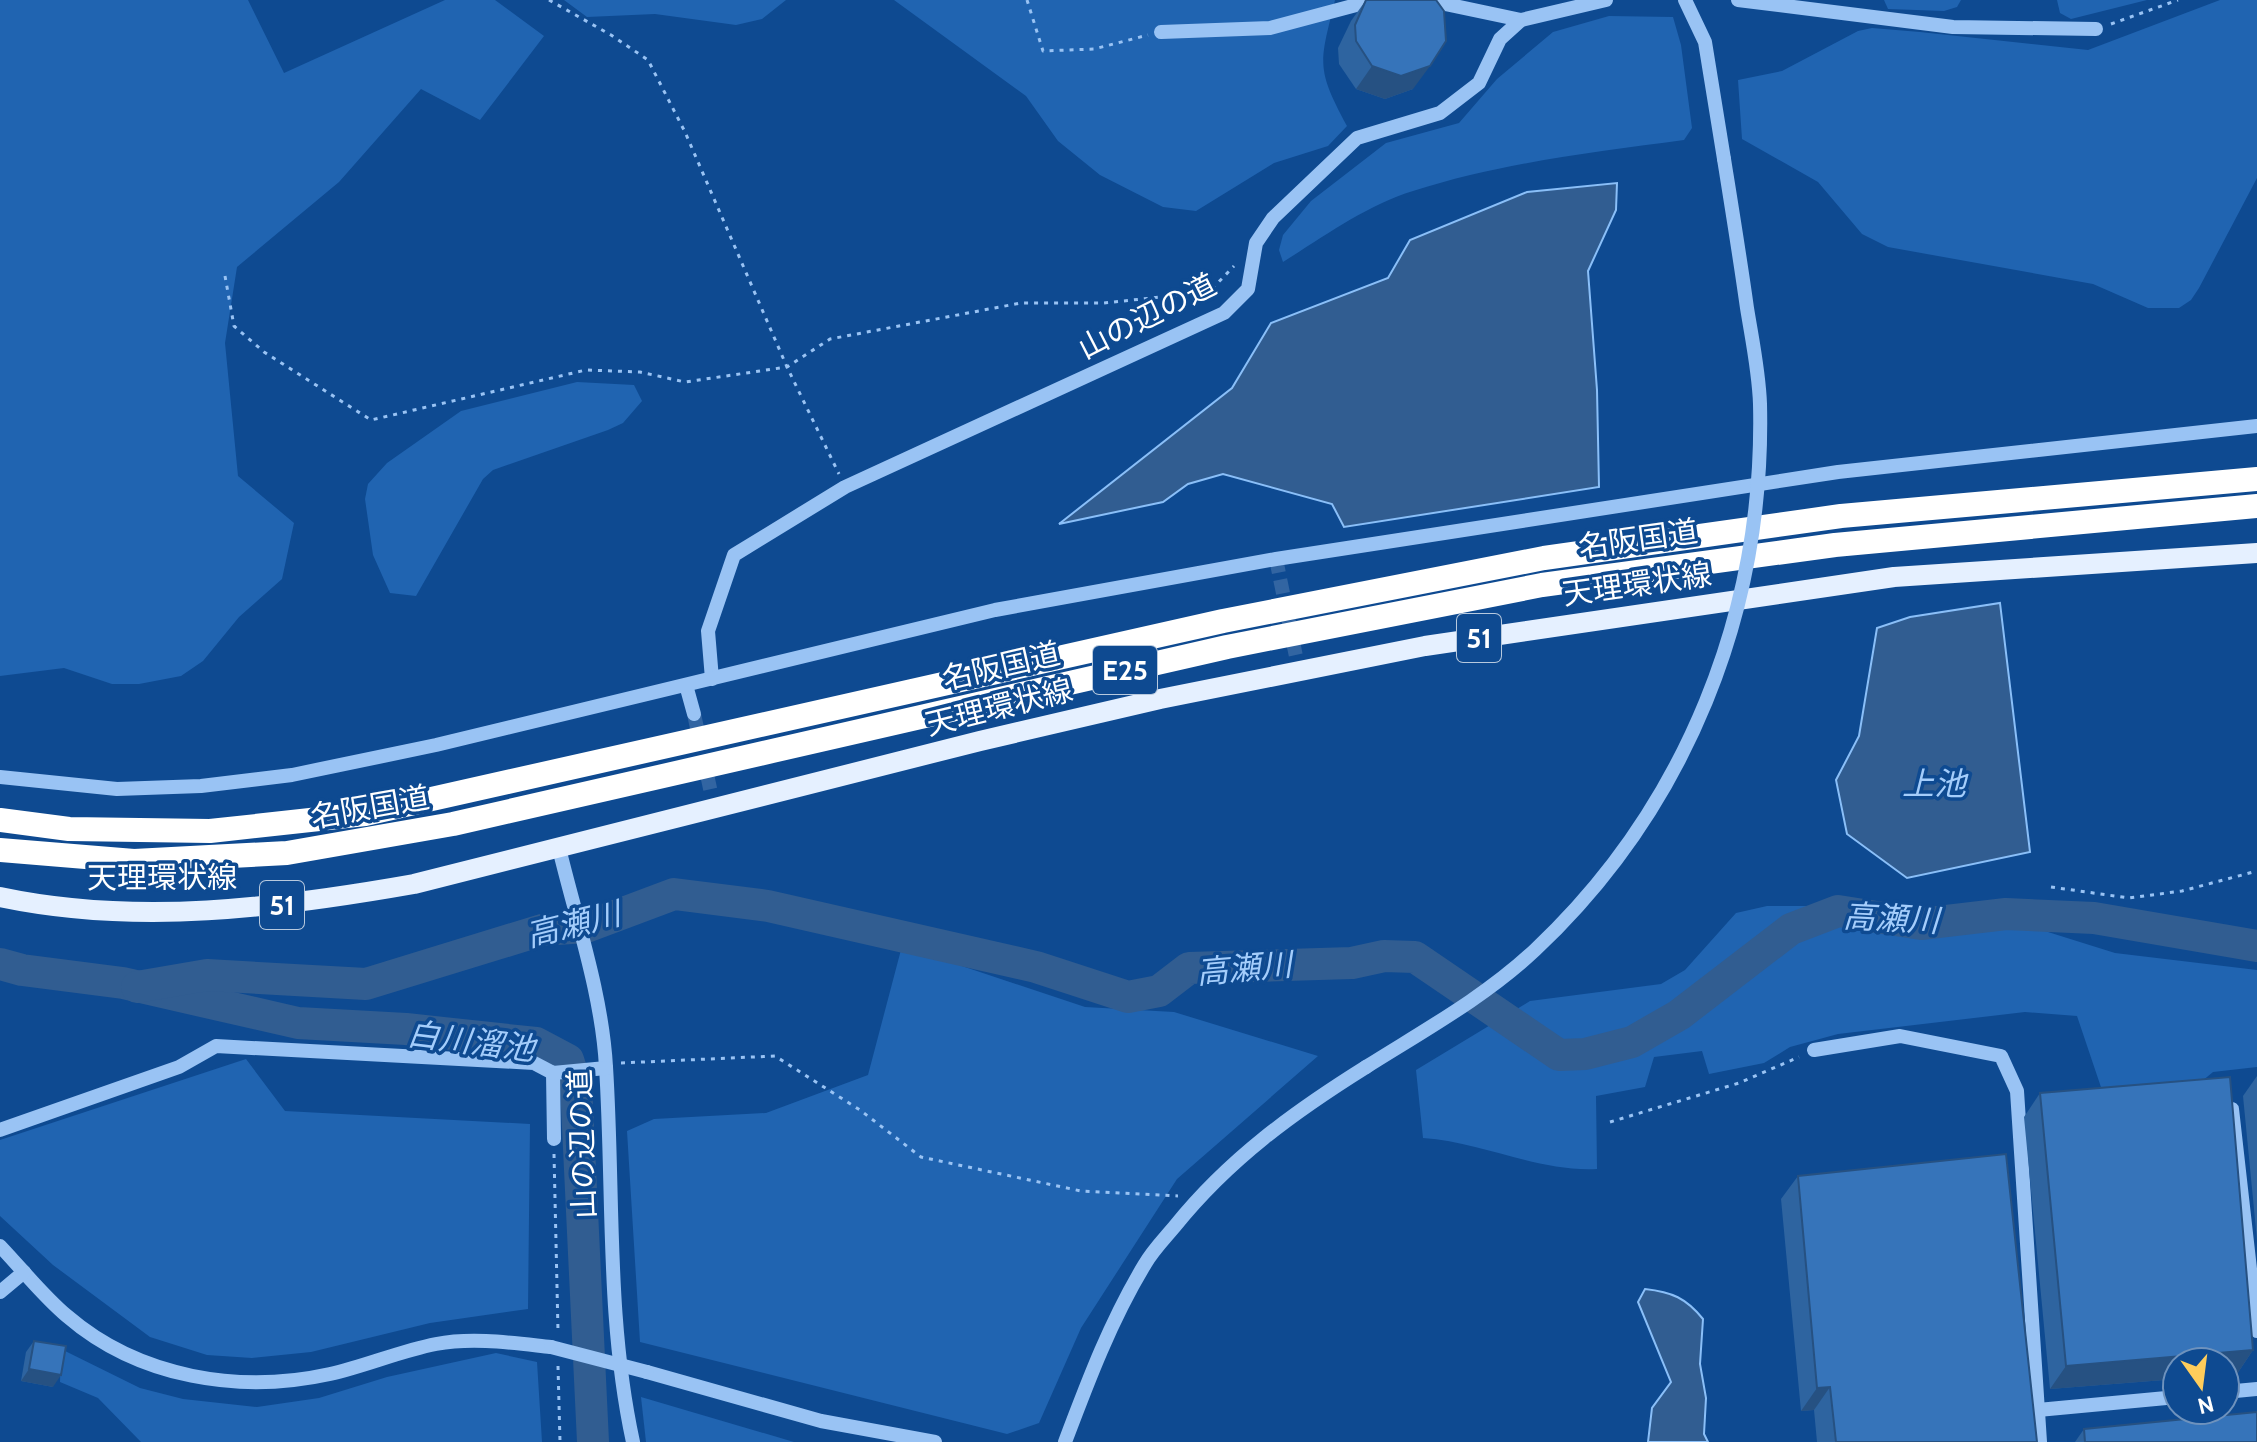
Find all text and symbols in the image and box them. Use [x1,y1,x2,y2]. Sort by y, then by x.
street label: 山の辺の道 [1072,265,1222,367]
street label: 名阪国道 [1576,512,1700,566]
street label: 天理環状線 [1560,555,1714,613]
road number: 51 [1457,614,1501,662]
street label: 名阪国道 [938,634,1064,698]
road number: E25 [1093,646,1157,694]
street label: 天理環状線 [922,671,1076,743]
water label: 上池 [1902,764,1969,803]
street label: 名阪国道 [308,778,432,836]
street label: 天理環状線 [87,859,237,896]
road number: 51 [260,881,304,929]
water label: 高瀬川 [522,893,627,955]
water label: 高瀬川 [1842,896,1943,940]
water label: 高瀬川 [1194,944,1296,992]
water label: 白川溜池 [405,1014,540,1069]
street label: 山の辺の道 [561,1068,603,1220]
north arrow [2161,1346,2241,1426]
text: N [2195,1390,2217,1420]

